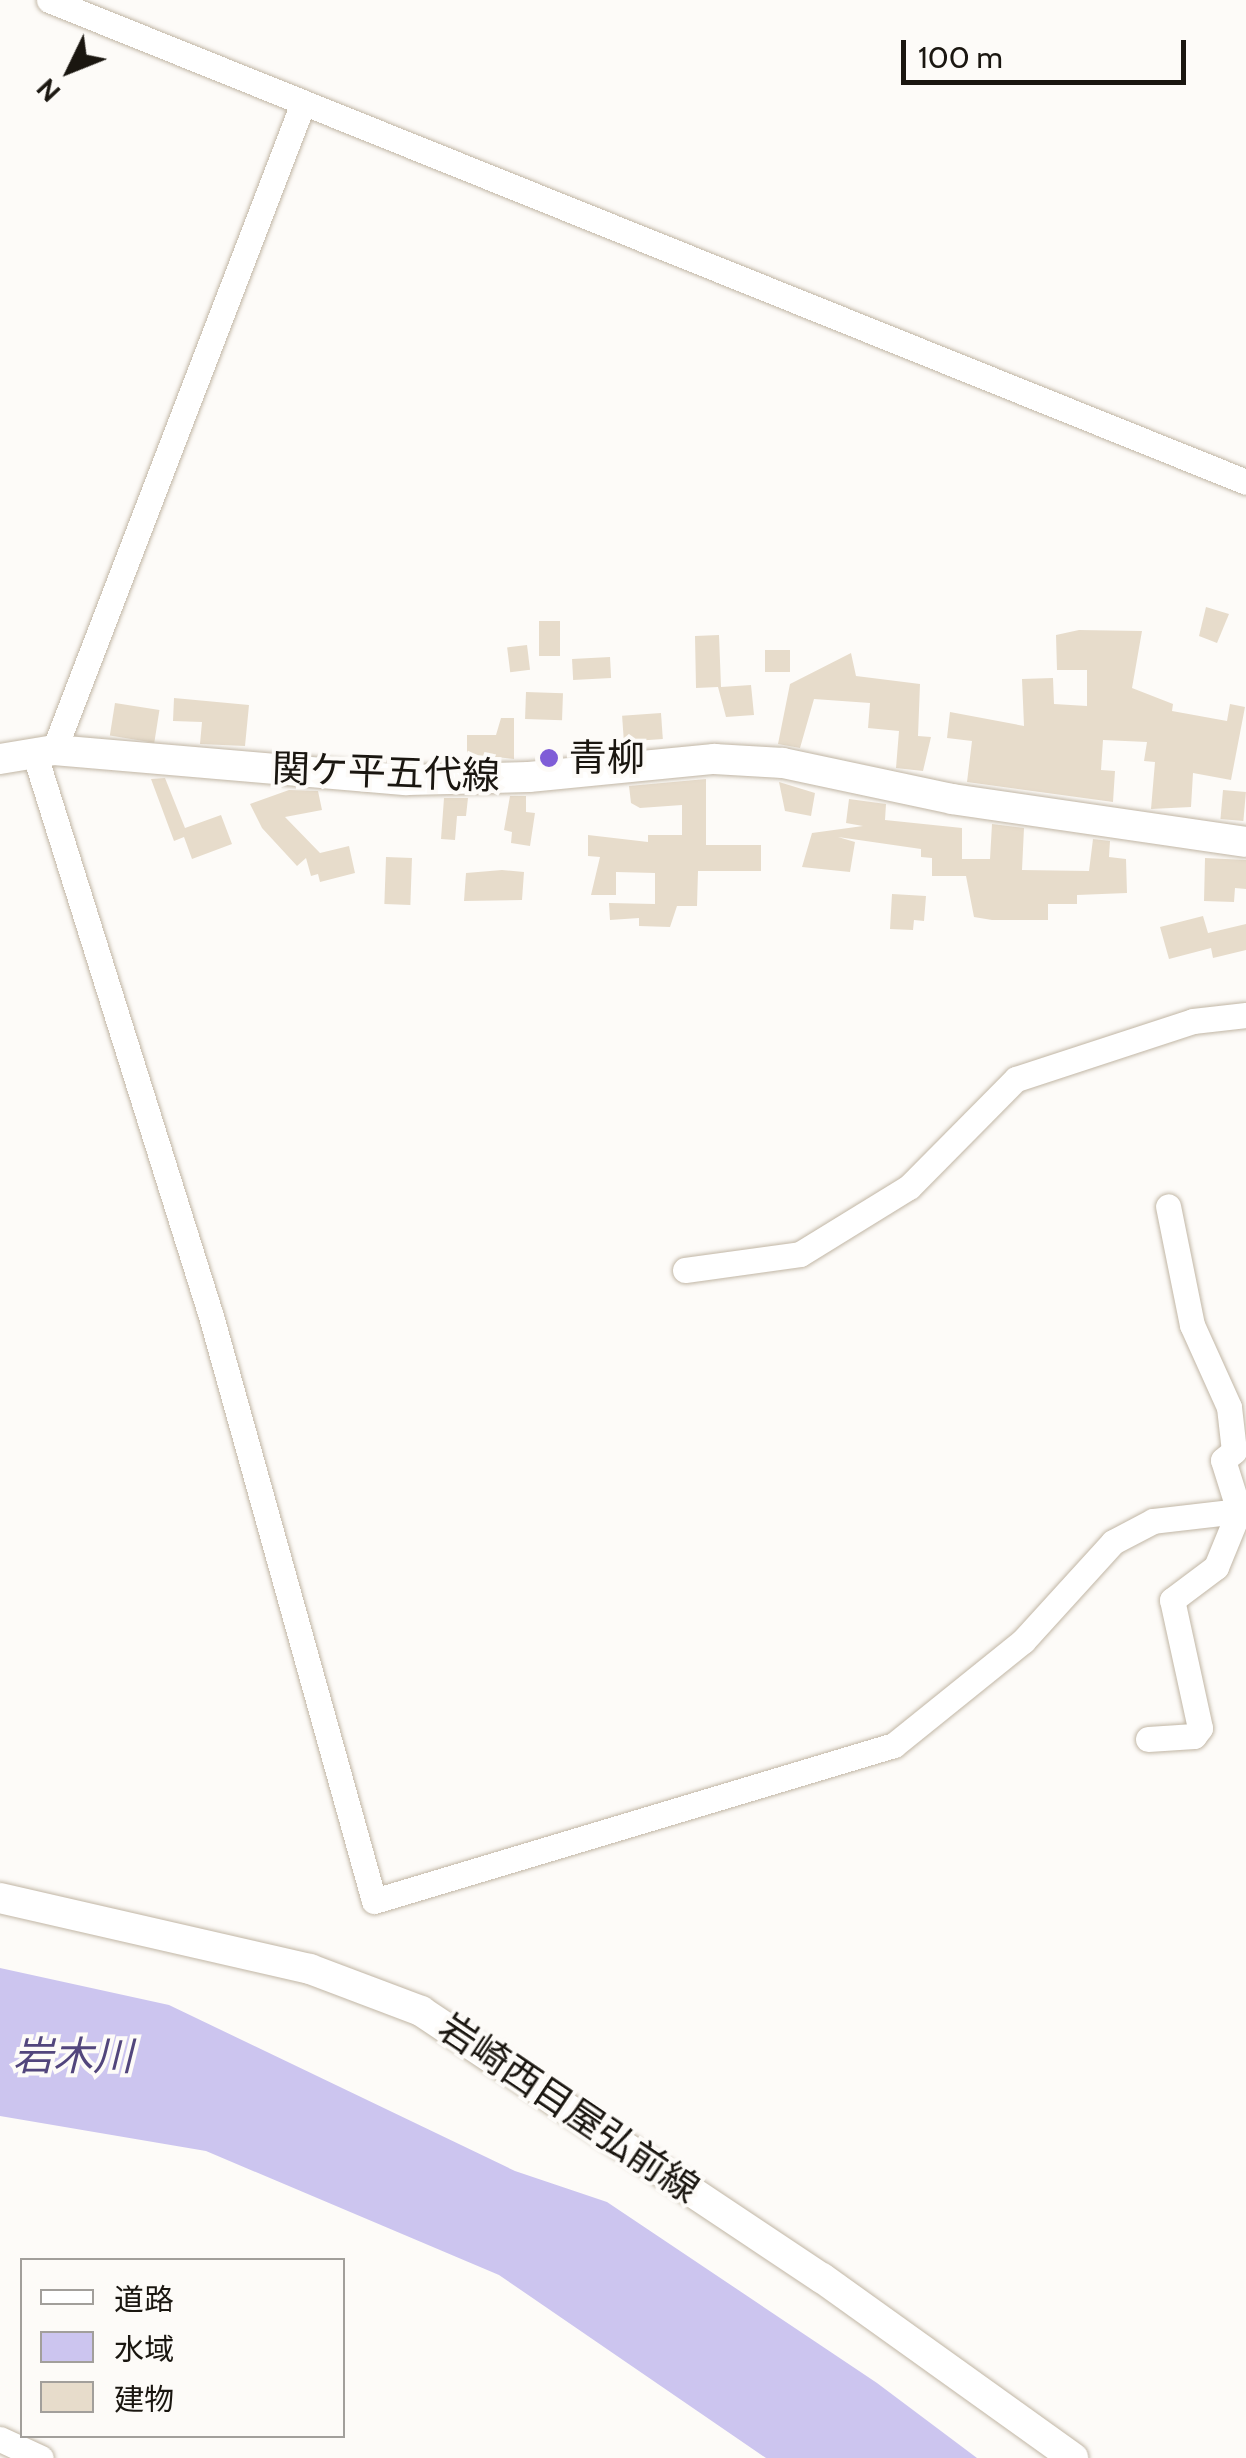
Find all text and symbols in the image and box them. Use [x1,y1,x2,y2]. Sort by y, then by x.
north arrow [20,20,120,120]
scale bar [906,20,1191,82]
text: 100 m [918,39,1003,76]
text: N [29,72,67,109]
place label: 青柳 [569,735,645,781]
street label: 関ケ平五代線 [271,745,501,799]
marker: 青柳 [538,747,560,769]
street label: 岩崎西目屋弘前線 [430,2004,708,2212]
water label: 岩木川 [13,2032,133,2080]
legend [20,2258,345,2438]
text: 道路 [114,2281,174,2318]
text: 水域 [114,2331,174,2368]
text: 建物 [114,2381,174,2418]

